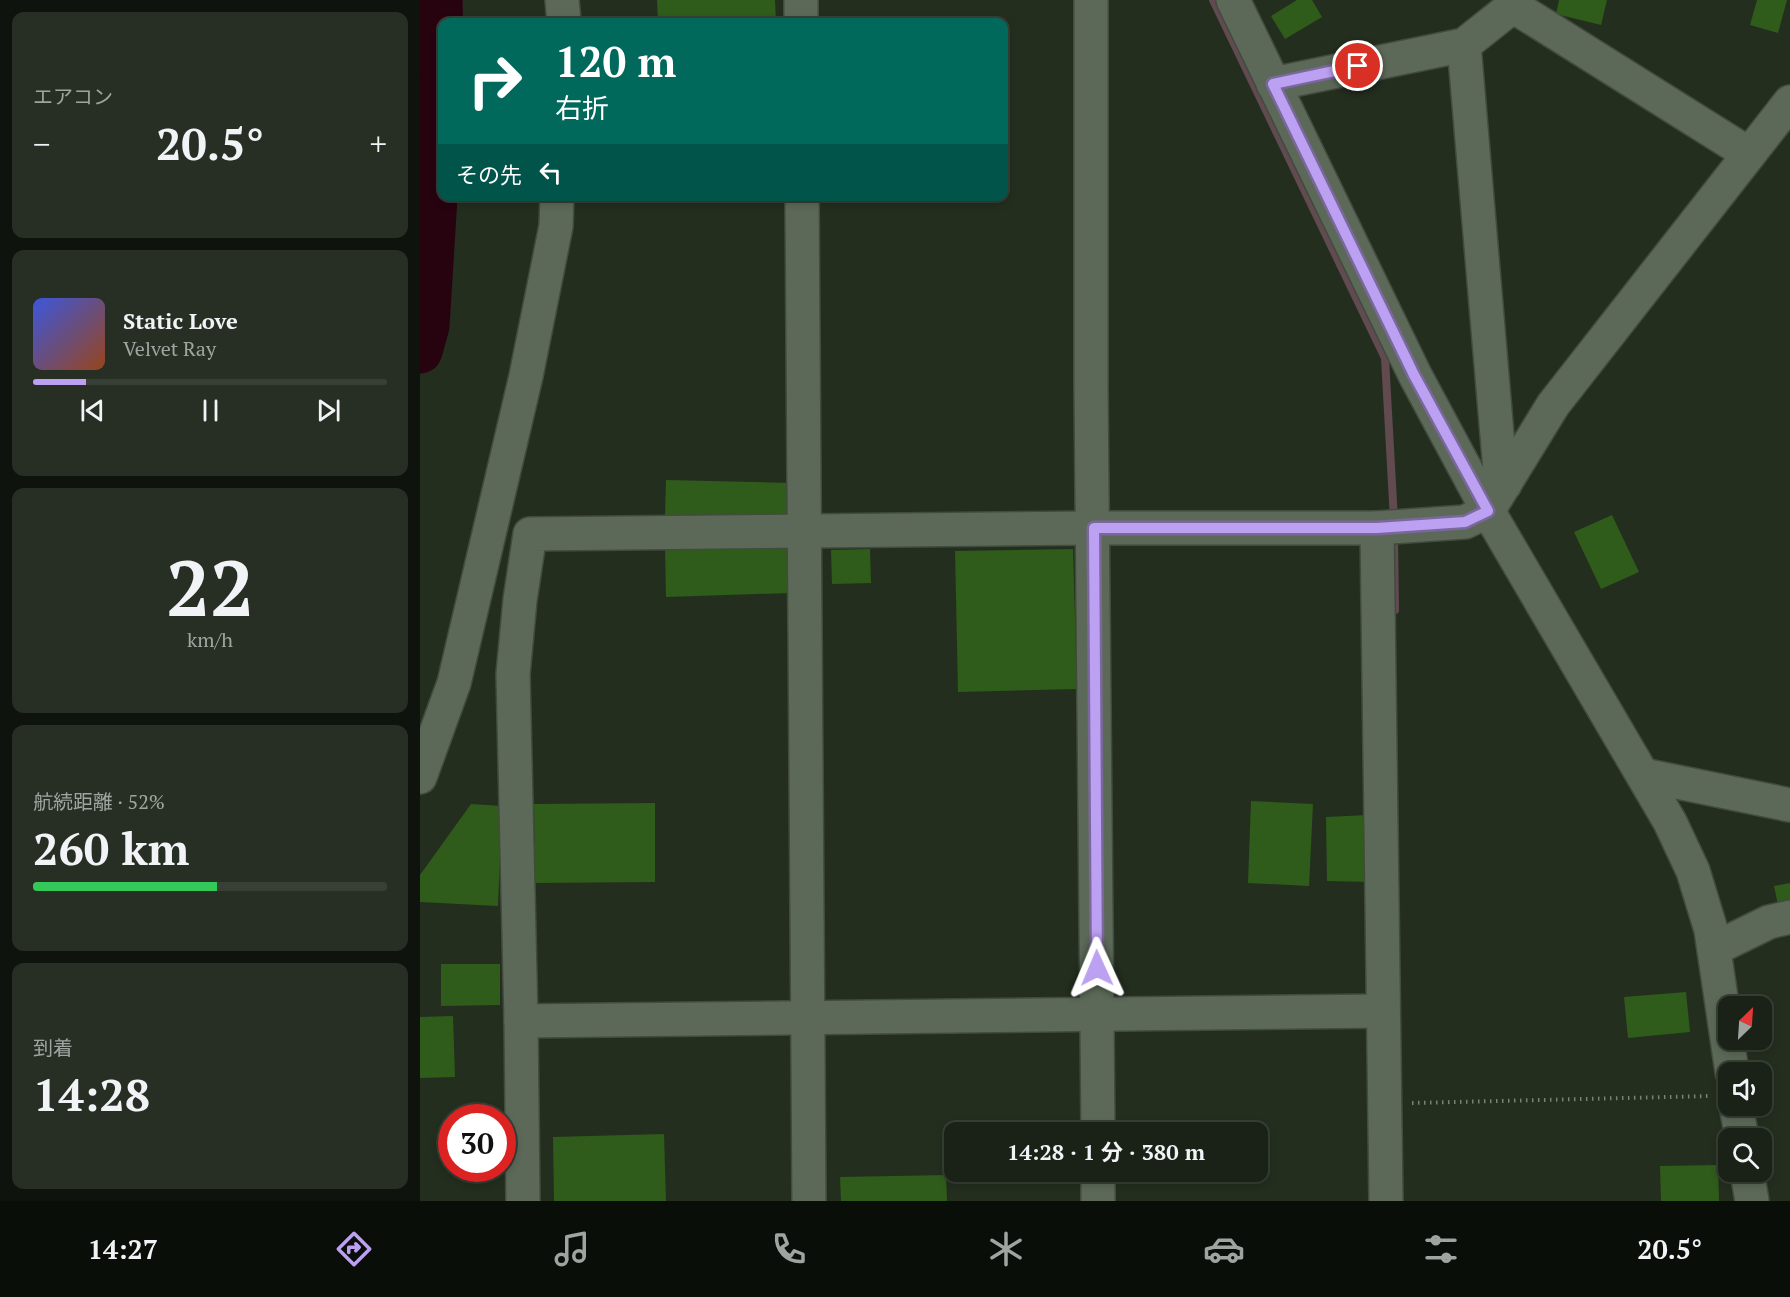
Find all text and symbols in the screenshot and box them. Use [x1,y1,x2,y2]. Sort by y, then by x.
text: 120 m [555,33,676,89]
pin [1332,40,1383,91]
icon: right [456,42,534,120]
icon: arrive [1341,49,1374,82]
text: エアコン [33,83,113,110]
text: 右折 [555,90,609,126]
text: 20.5° [156,113,264,173]
text: − [33,122,51,165]
text: + [369,122,387,165]
icon: left [534,156,567,189]
text: その先 [456,160,522,189]
text: Static Love [123,306,238,335]
text: Velvet Ray [123,335,216,362]
icon: previous [76,394,109,427]
icon: pause [194,394,227,427]
icon: next [312,394,345,427]
text: 22 [166,535,254,638]
text: km/h [187,626,233,653]
text: 航続距離 · 52% [33,788,165,815]
text: 260 km [33,818,189,878]
position arrow [1065,936,1129,1000]
north arrow [1718,996,1772,1050]
map controls [1718,996,1772,1182]
text: 到着 [33,1034,73,1061]
button: sound [1718,1062,1772,1116]
text: 14:28 [33,1064,150,1124]
speed limit sign: 30 [438,1104,516,1182]
button: search [1718,1128,1772,1182]
text: 14:28 · 1 分 · 380 m [1007,1137,1205,1166]
icon: directions [333,1228,375,1270]
icon: music [551,1228,593,1270]
icon: phone [768,1228,810,1270]
icon: climate [985,1228,1027,1270]
icon: car [1203,1228,1245,1270]
icon: filters [1420,1228,1462,1270]
text: 14:27 [88,1231,158,1267]
text: 20.5° [1637,1231,1702,1267]

